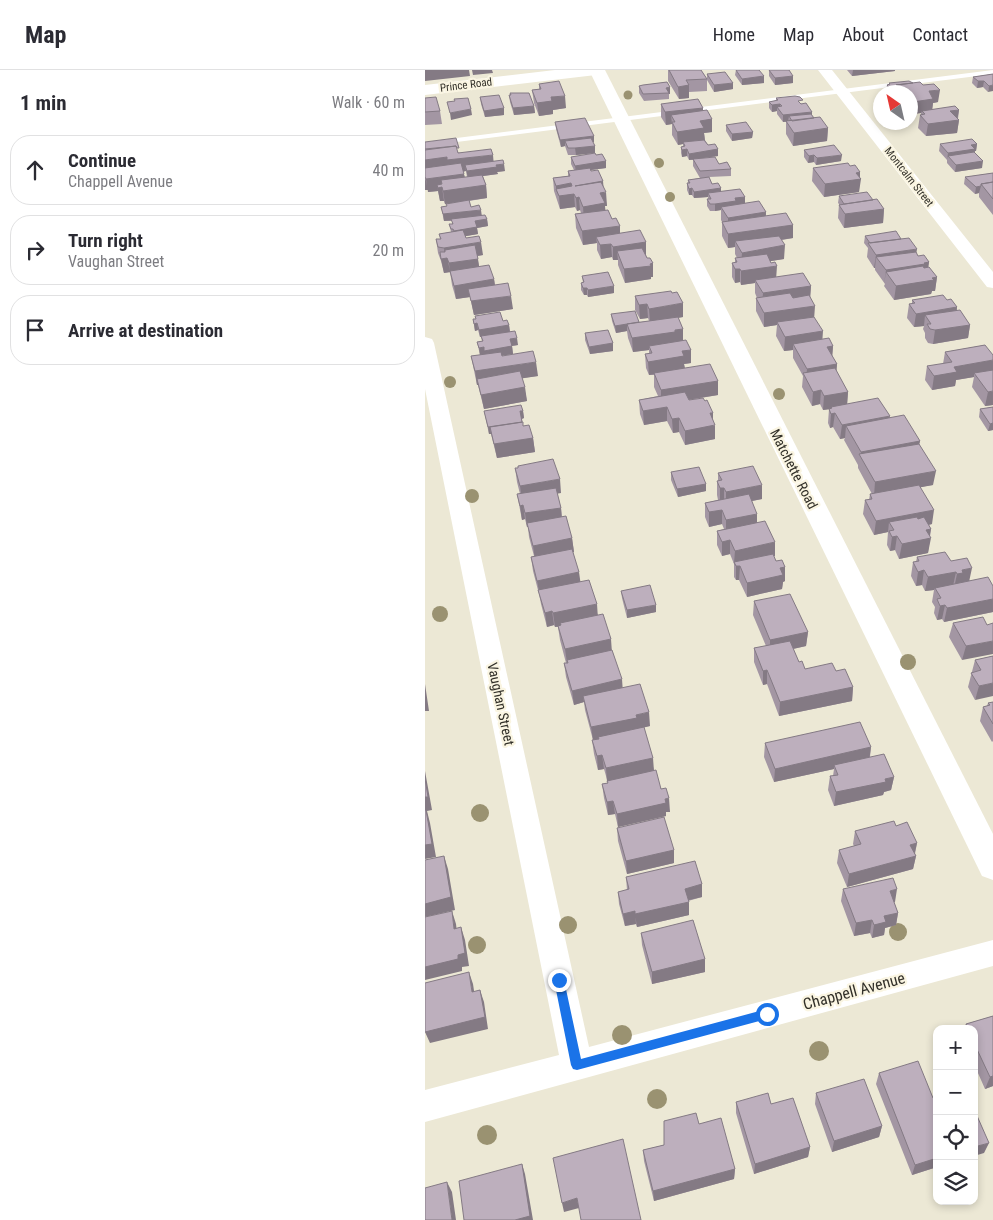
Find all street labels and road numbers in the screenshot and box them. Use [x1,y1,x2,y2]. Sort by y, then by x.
street label: Prince Road [439,75,493,95]
street label: Montcalm Street [882,145,936,209]
street label: Matchette Road [767,426,821,512]
street label: Vaughan Street [484,661,518,747]
street label: Chappell Avenue [801,968,907,1014]

